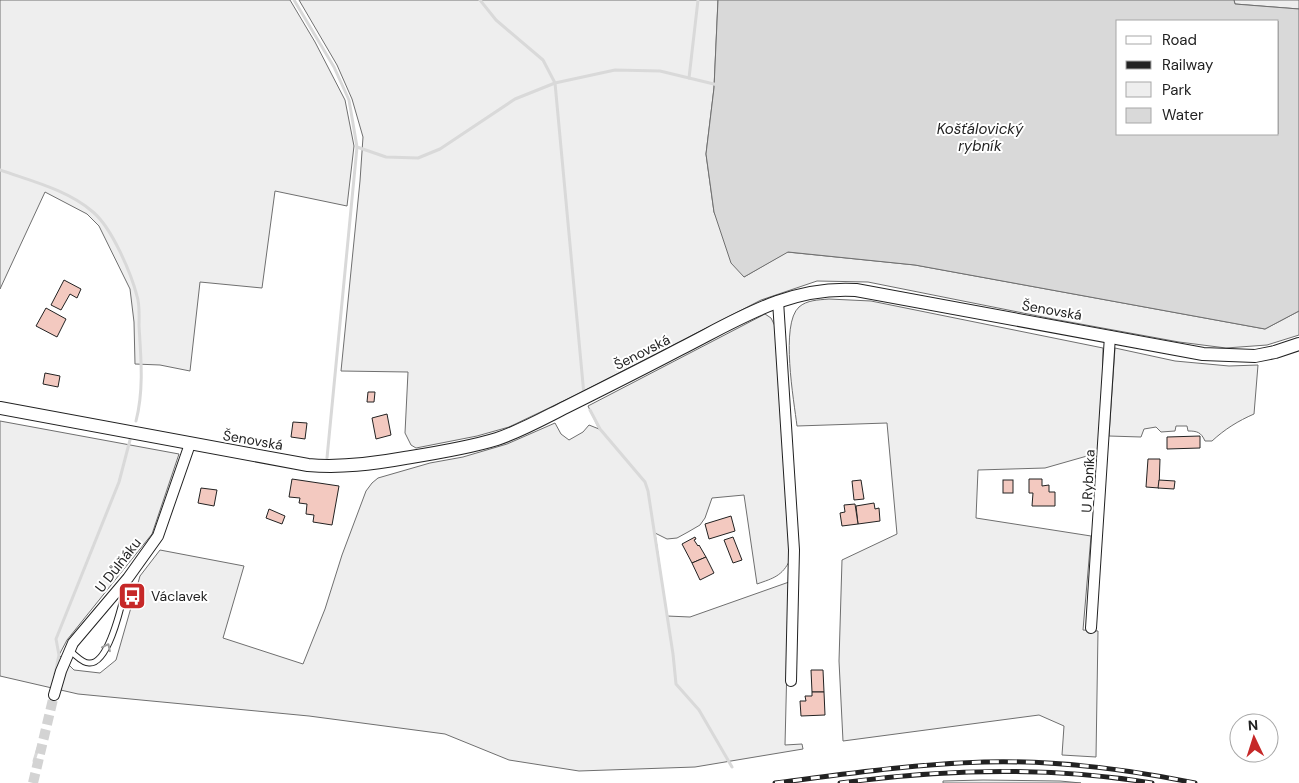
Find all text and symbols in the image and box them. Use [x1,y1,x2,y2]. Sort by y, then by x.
legend [1116,20,1279,135]
text: Road [1162,30,1197,50]
text: Railway [1162,55,1214,75]
text: Park [1162,80,1192,100]
text: Water [1162,105,1204,125]
water label: Košťálovický rybník [937,119,1024,156]
street label: Šenovská [1021,296,1083,324]
street label: Šenovská [611,330,673,374]
street label: Šenovská [222,426,284,454]
street label: U Rybníka [1077,449,1099,513]
street label: U Důlňáku [91,534,145,596]
bus stop icon: Václavek [117,581,147,611]
place label: Václavek [151,587,208,605]
one-way arrow [100,644,110,653]
north arrow [1229,713,1279,763]
text: N [1247,716,1259,734]

